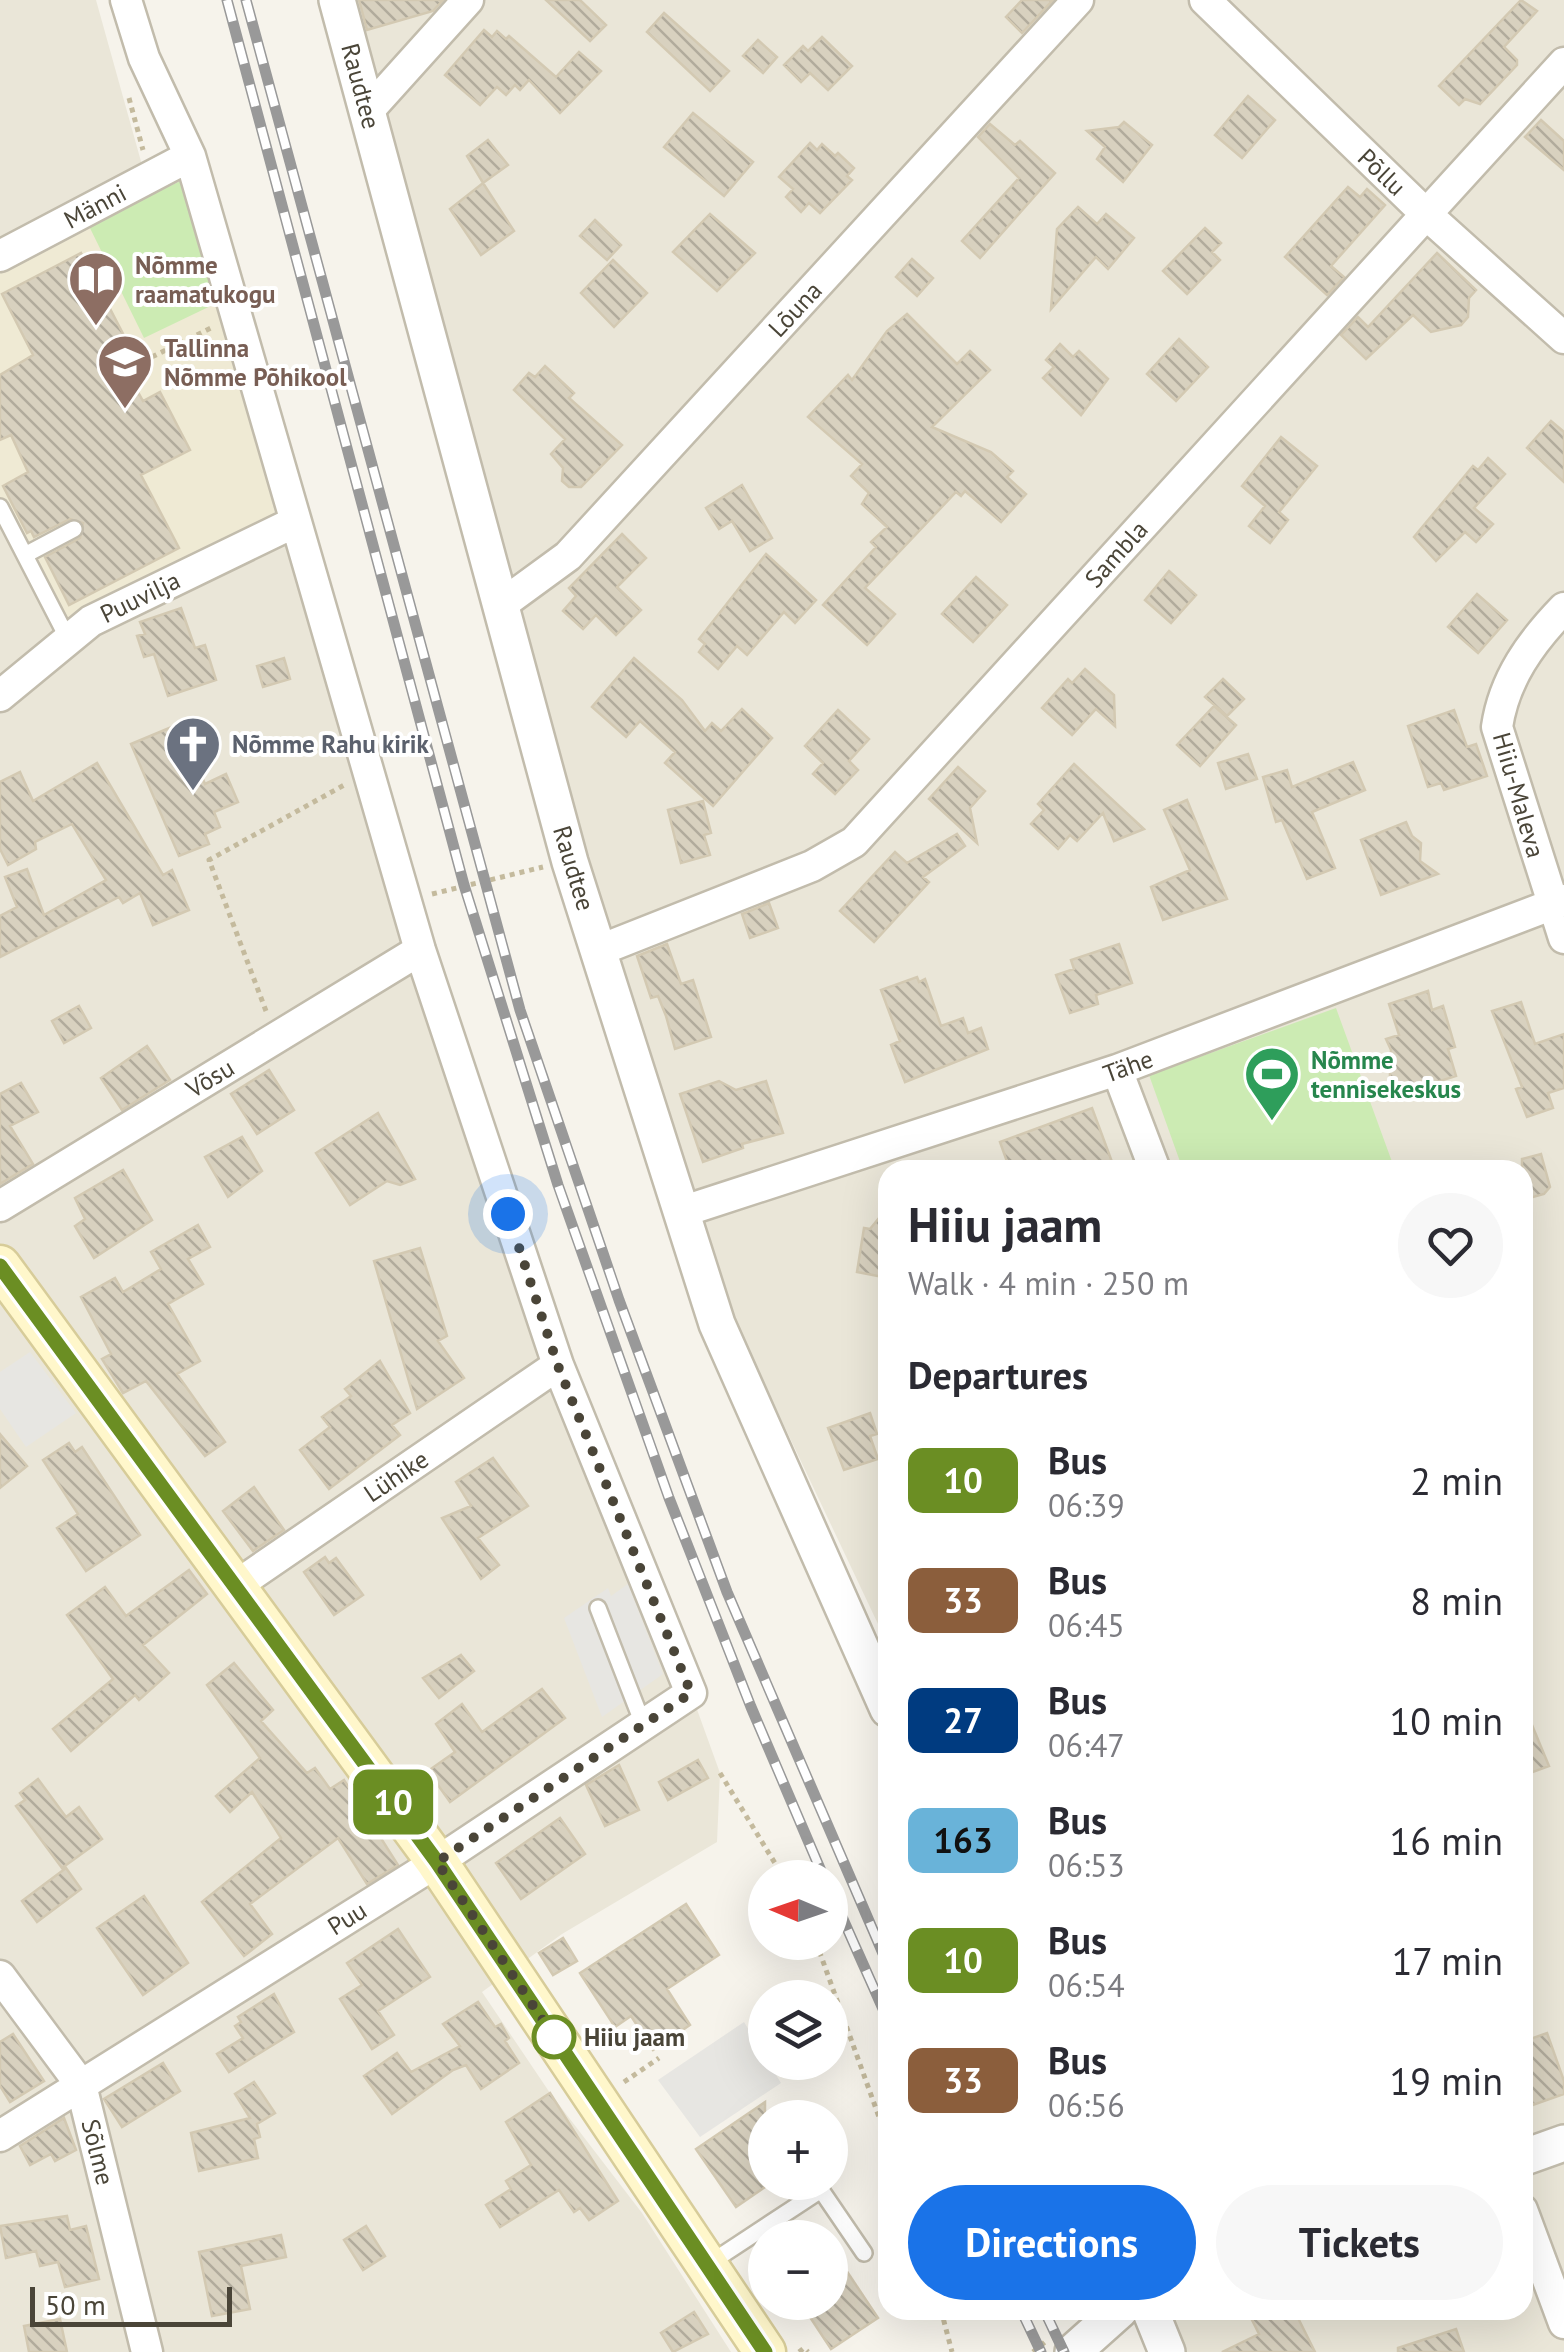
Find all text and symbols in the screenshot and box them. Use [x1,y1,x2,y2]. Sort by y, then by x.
street label: Raudtee [334,40,388,132]
street label: Põllu [1351,142,1413,202]
street label: Männi [58,176,132,236]
library icon: Nõmme raamatukogu [66,249,126,328]
place label: Nõmme raamatukogu [135,249,276,310]
street label: Lõuna [761,275,829,343]
school or university icon: Tallinna Nõmme Põhikool [95,332,155,411]
place label: Tallinna Nõmme Põhikool [164,332,347,393]
street label: Sambla [1078,514,1154,594]
street label: Puuvilja [95,564,185,630]
church icon: Nõmme Rahu kirik [163,714,223,793]
place label: Nõmme Rahu kirik [232,728,429,760]
street label: Hiiu-Maleva [1486,729,1552,861]
street label: Raudtee [546,822,602,914]
street label: Tähe [1099,1042,1157,1090]
sports icon: Nõmme tennisekeskus [1242,1044,1302,1123]
place label: Nõmme tennisekeskus [1311,1044,1461,1105]
street label: Võsu [179,1051,240,1105]
your location [483,1189,533,1239]
text: Hiiu jaam [908,1193,1102,1255]
button: heart [1398,1193,1503,1298]
text: Walk · 4 min · 250 m [908,1262,1189,1304]
text: Departures [908,1350,1088,1399]
text: Bus [1048,1435,1107,1484]
street label: Lühike [358,1443,434,1509]
text: 2 min [1410,1456,1503,1505]
text: 10 [943,1457,983,1503]
text: 06:39 [1048,1484,1125,1526]
text: Bus [1048,1555,1107,1604]
text: 8 min [1410,1576,1503,1625]
text: 33 [943,1577,983,1623]
text: 06:45 [1048,1604,1125,1646]
text: Bus [1048,1675,1107,1724]
text: 10 min [1390,1696,1503,1745]
text: 27 [943,1697,983,1743]
text: 06:47 [1048,1724,1125,1766]
line badge: 10 [348,1770,438,1834]
text: 10 [373,1779,413,1825]
text: Bus [1048,1795,1107,1844]
text: 16 min [1390,1816,1503,1865]
text: 163 [933,1817,993,1863]
text: 06:53 [1048,1844,1125,1886]
north arrow [748,1860,848,1960]
map controls [748,1860,848,2320]
street label: Puu [322,1894,372,1942]
text: Bus [1048,1915,1107,1964]
text: 17 min [1392,1936,1503,1985]
text: 10 [943,1937,983,1983]
text: 06:54 [1048,1964,1125,2006]
button: layers [748,1980,848,2080]
marker: Hiiu jaam [533,2016,575,2058]
place label: Hiiu jaam [584,2021,685,2053]
text: Bus [1048,2035,1107,2084]
text: 19 min [1390,2056,1503,2105]
text: 33 [943,2057,983,2103]
text: 06:56 [1048,2084,1125,2126]
button: + [748,2100,848,2200]
street label: Sõlme [74,2116,122,2188]
button: Directions [908,2185,1196,2300]
button: Tickets [1216,2185,1503,2300]
button: − [748,2220,848,2320]
scale bar [30,2282,232,2326]
text: 50 m [45,2286,106,2323]

